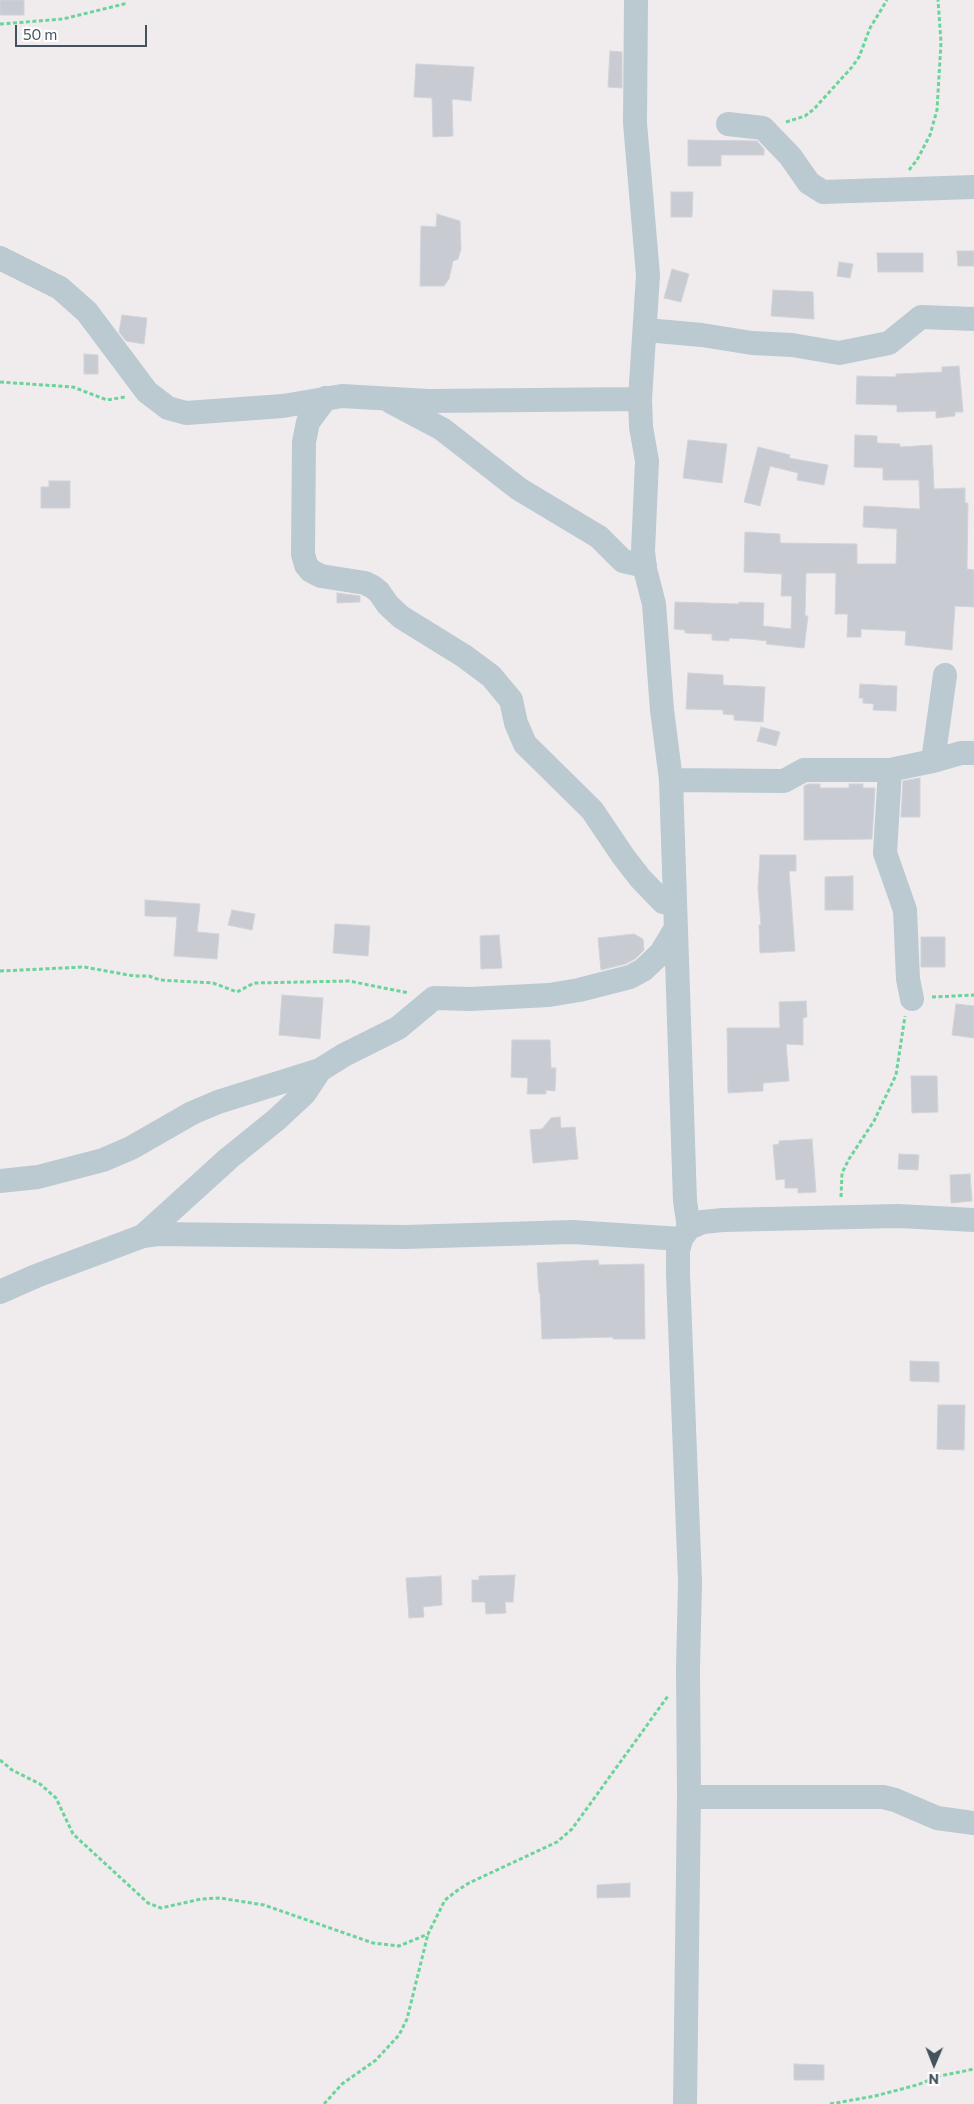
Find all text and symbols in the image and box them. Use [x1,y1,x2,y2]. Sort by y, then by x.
scale bar [18,15,150,47]
text: 50 m [23,25,57,43]
north arrow [909,2039,959,2089]
text: N [928,2071,939,2088]

